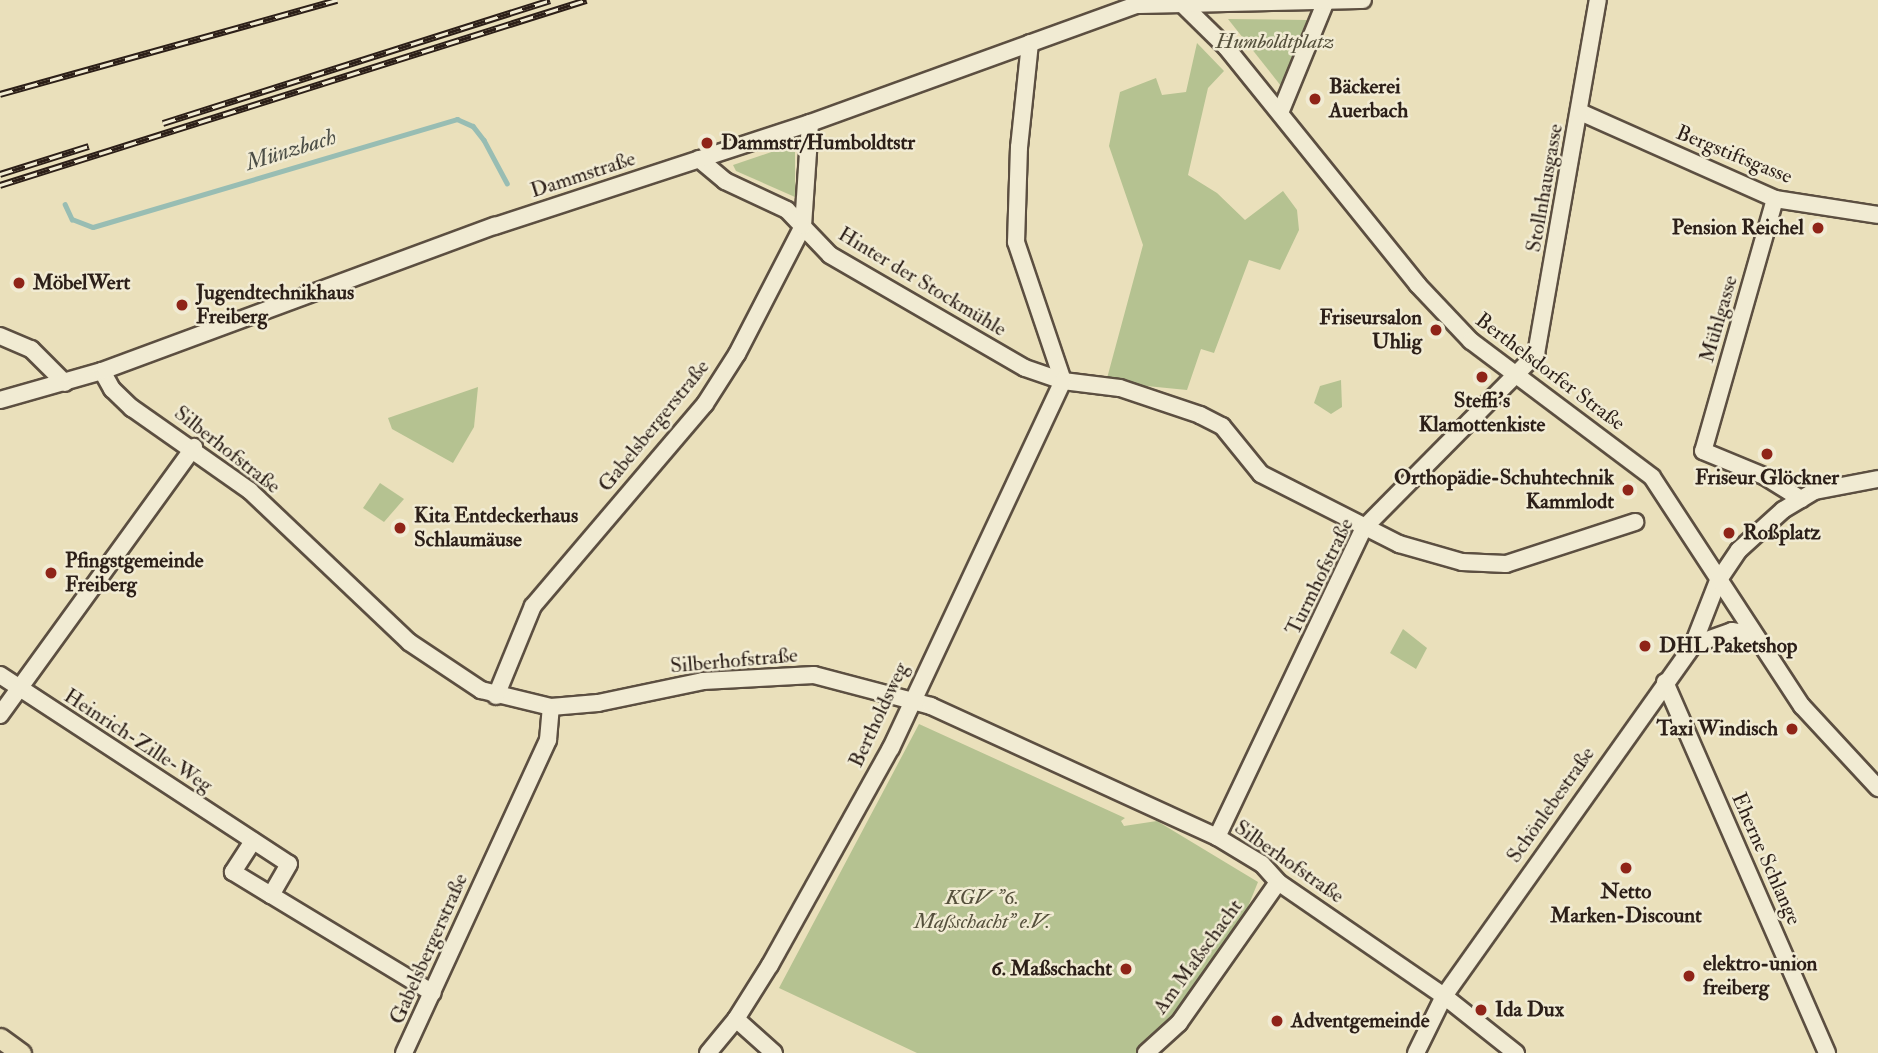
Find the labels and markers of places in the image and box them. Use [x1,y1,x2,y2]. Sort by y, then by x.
place label: Bäckerei Auerbach [1329,74,1408,124]
marker: Bäckerei Auerbach [1307,91,1323,107]
place label: Dammstr/Humboldtstr [721,130,915,156]
marker: Dammstr/Humboldtstr [699,135,715,151]
place label: Pension Reichel [1672,215,1804,241]
marker: Pension Reichel [1810,220,1826,236]
place label: MöbelWert [33,270,130,296]
marker: MöbelWert [11,275,27,291]
place label: Jugendtechnikhaus Freiberg [196,280,354,330]
marker: Jugendtechnikhaus Freiberg [174,297,190,313]
place label: Friseursalon Uhlig [1319,305,1422,355]
marker: Friseursalon Uhlig [1428,322,1444,338]
marker: Steffi's Klamottenkiste [1474,369,1490,385]
place label: Steffi's Klamottenkiste [1419,388,1545,438]
marker: Friseur Glöckner [1759,446,1775,462]
place label: Orthopädie-Schuhtechnik Kammlodt [1394,465,1614,515]
place label: Friseur Glöckner [1695,465,1839,491]
marker: Orthopädie-Schuhtechnik Kammlodt [1620,482,1636,498]
place label: Kita Entdeckerhaus Schlaumäuse [414,503,578,553]
marker: Kita Entdeckerhaus Schlaumäuse [392,520,408,536]
place label: Roßplatz [1743,520,1821,546]
marker: Roßplatz [1721,525,1737,541]
place label: Pfingstgemeinde Freiberg [65,548,204,598]
marker: Pfingstgemeinde Freiberg [43,565,59,581]
place label: DHL Paketshop [1659,633,1797,659]
marker: DHL Paketshop [1637,638,1653,654]
place label: Taxi Windisch [1656,716,1778,742]
marker: Taxi Windisch [1784,721,1800,737]
marker: Netto Marken-Discount [1618,860,1634,876]
place label: Netto Marken-Discount [1550,879,1702,929]
place label: elektro-union freiberg [1703,951,1817,1001]
place label: 6. Maßschacht [991,956,1112,982]
marker: 6. Maßschacht [1118,961,1134,977]
marker: elektro-union freiberg [1681,968,1697,984]
place label: Ida Dux [1495,997,1564,1023]
marker: Ida Dux [1473,1002,1489,1018]
place label: Adventgemeinde [1291,1008,1429,1034]
marker: Adventgemeinde [1269,1013,1285,1029]

